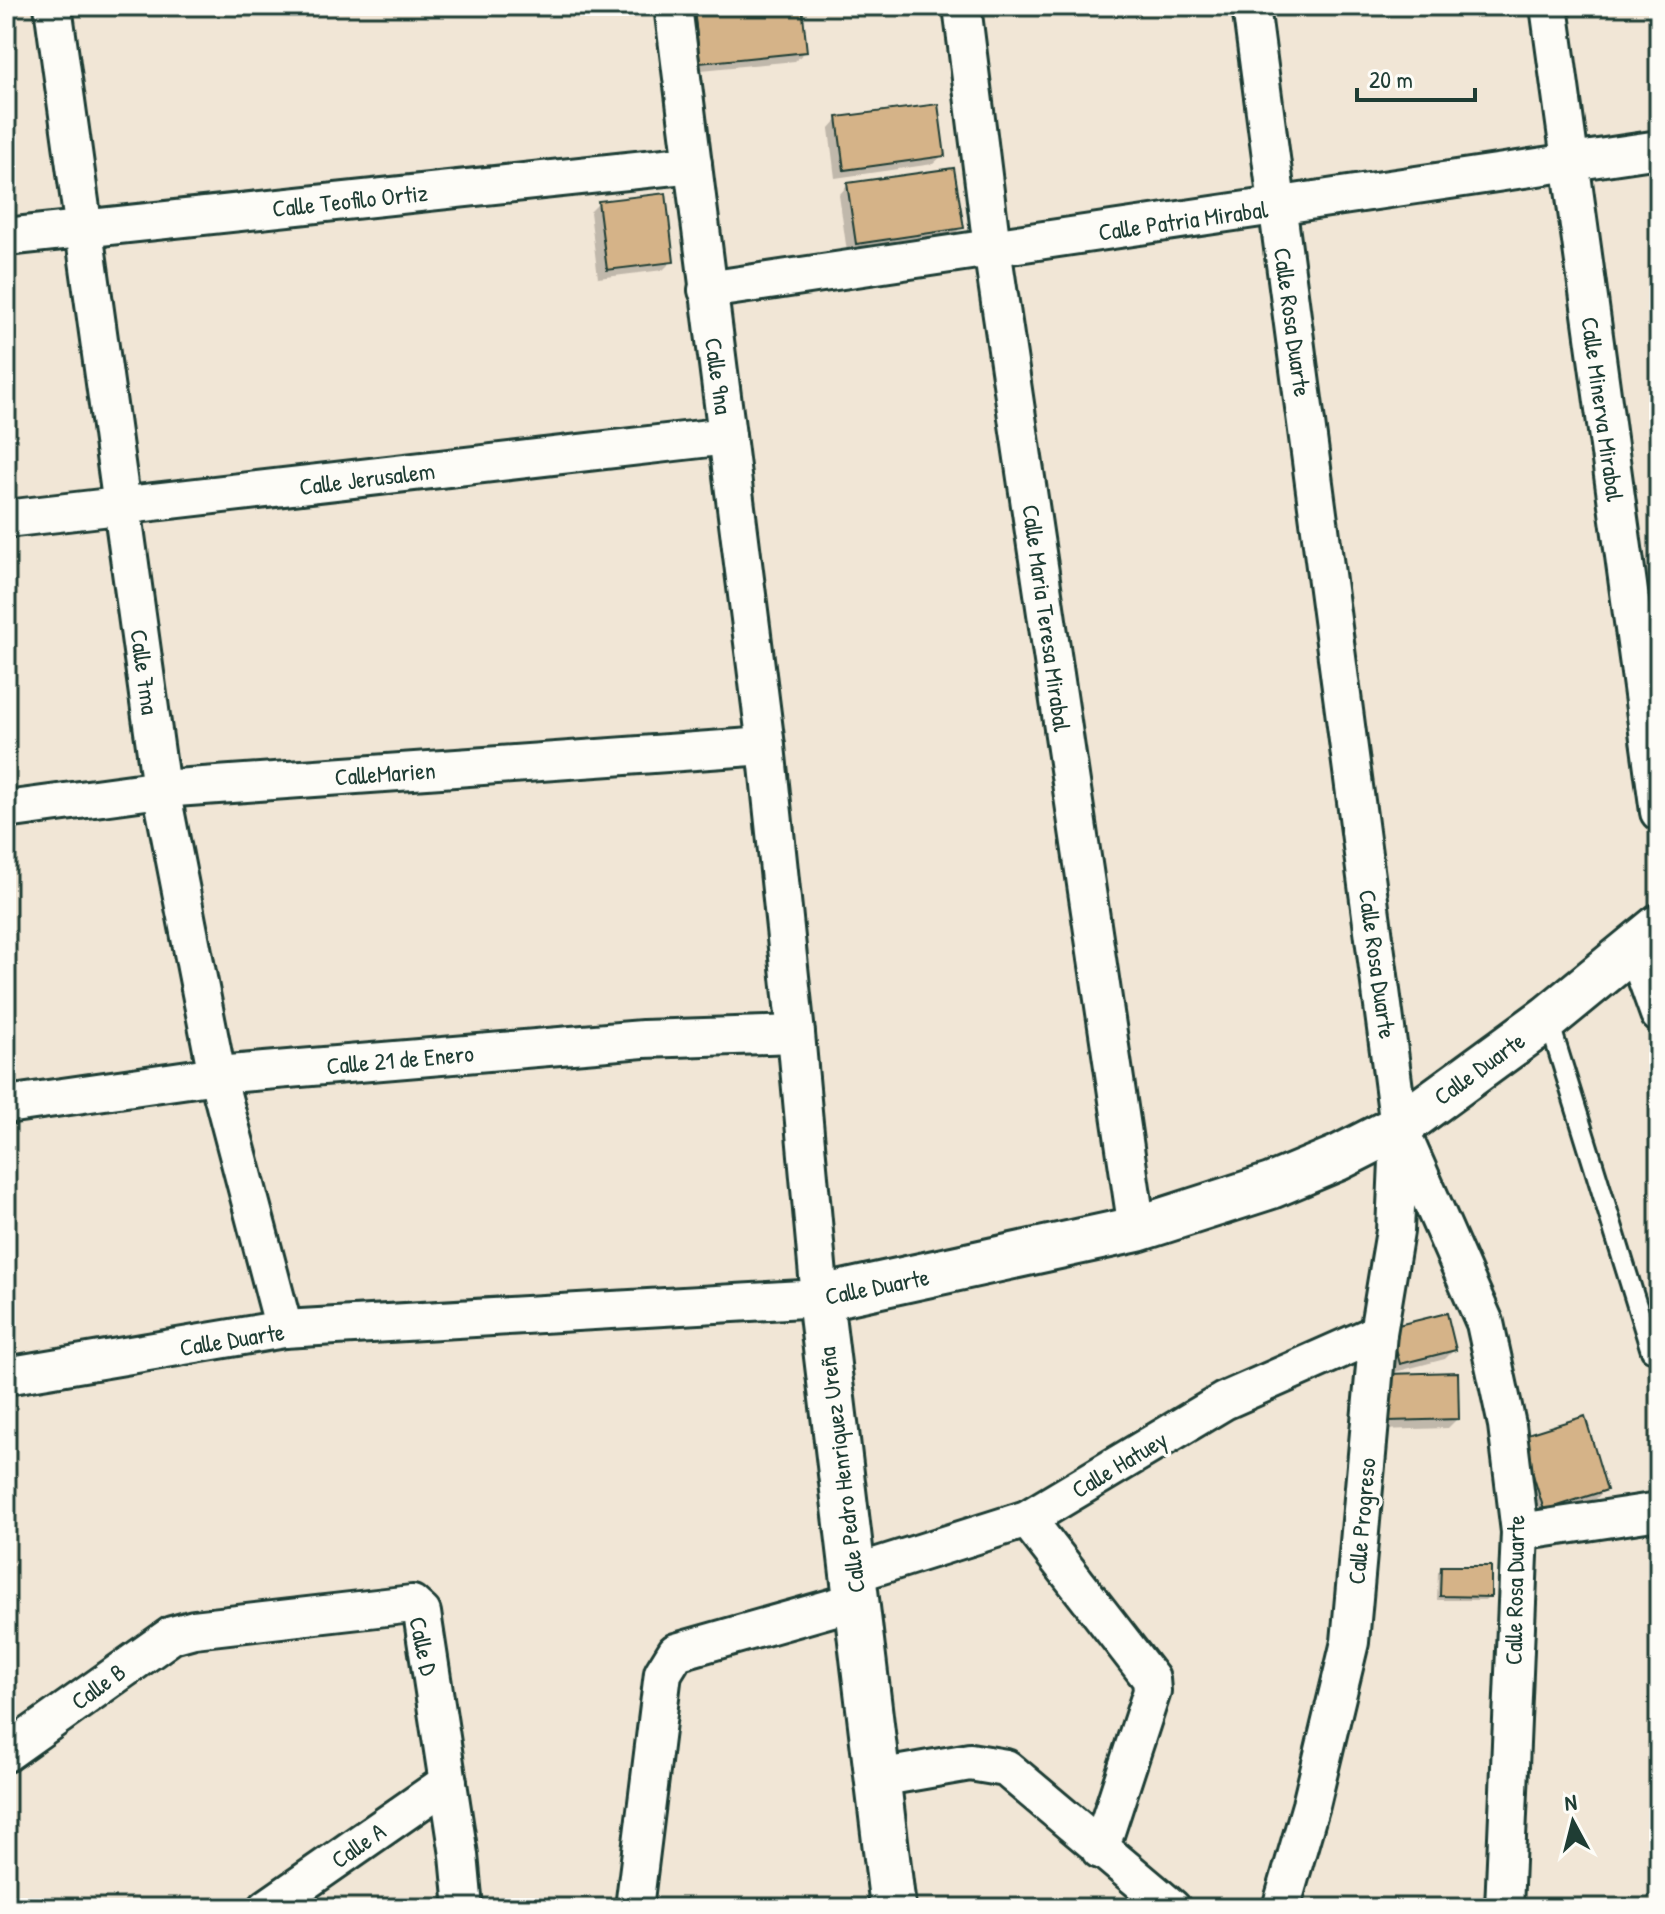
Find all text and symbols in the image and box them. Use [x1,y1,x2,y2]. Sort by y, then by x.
scale bar [1357,52,1475,102]
text: 20 m [1369,63,1413,95]
street label: Calle Teofilo Ortiz [271,176,429,224]
street label: Calle Patria Mirabal [1096,192,1270,248]
street label: Calle Rosa Duarte [1267,245,1319,399]
street label: Calle Minerva Mirabal [1574,315,1632,504]
street label: Calle 9na [698,336,740,416]
street label: Calle Jerusalem [297,454,437,502]
street label: Calle Maria Teresa Mirabal [1015,502,1079,734]
street label: Calle 7ma [123,627,167,717]
street label: CalleMarien [333,754,437,792]
street label: Calle Rosa Duarte [1352,887,1404,1041]
street label: Calle Duarte [1427,1024,1531,1112]
street label: Calle 21 de Enero [325,1037,475,1081]
street label: Calle Duarte [822,1260,932,1312]
street label: Calle Duarte [177,1315,287,1363]
street label: Calle Pedro Henriquez Ureña [810,1345,872,1595]
street label: Calle Hatuey [1065,1423,1173,1505]
street label: Calle Progreso [1340,1456,1382,1586]
street label: Calle Rosa Duarte [1497,1514,1531,1665]
street label: Calle D [402,1614,446,1679]
street label: Calle B [64,1655,132,1717]
north arrow [1533,1782,1613,1862]
text: N [1563,1787,1578,1818]
street label: Calle A [324,1815,392,1875]

